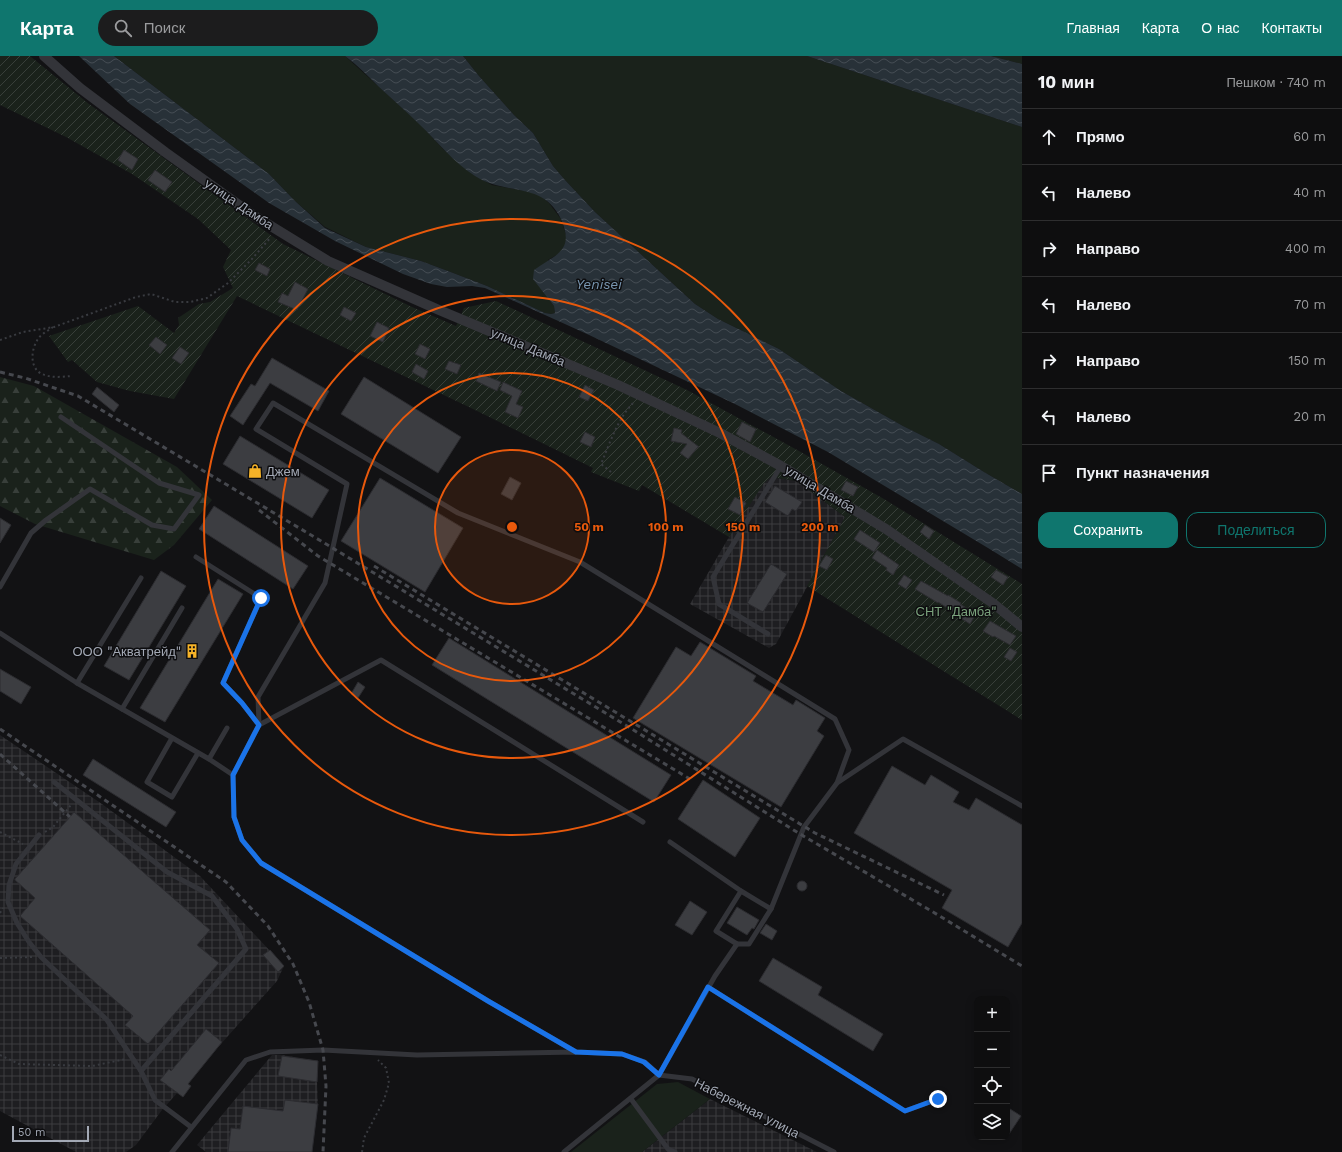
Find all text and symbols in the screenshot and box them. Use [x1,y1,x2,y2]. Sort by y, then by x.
search box [98,10,378,46]
text: Карта [20,17,74,40]
icon: search [112,17,134,39]
text: Поиск [144,19,185,37]
text: Главная [1067,20,1120,36]
text: Карта [1142,20,1179,36]
text: О нас [1201,20,1240,36]
text: Контакты [1262,20,1322,36]
text: 10 мин [1038,72,1094,92]
text: Пешком · 740 m [1226,75,1326,90]
icon: ahead [1038,126,1060,148]
text: Прямо [1076,128,1125,146]
text: 60 m [1293,129,1326,144]
street label: улица Дамба [202,176,277,233]
icon: left [1038,182,1060,204]
text: Налево [1076,184,1131,202]
text: 40 m [1293,185,1326,200]
icon: right [1038,238,1060,260]
text: Направо [1076,240,1140,258]
text: 400 m [1285,241,1326,256]
water label: Yenisei [576,276,622,292]
icon: left [1038,294,1060,316]
text: Налево [1076,296,1131,314]
text: 70 m [1294,297,1326,312]
street label: улица Дамба [489,325,568,370]
icon: right [1038,350,1060,372]
text: Направо [1076,352,1140,370]
text: 150 m [1288,353,1326,368]
icon: left [1038,406,1060,428]
text: Налево [1076,408,1131,426]
text: 20 m [1294,409,1326,424]
street label: улица Дамба [782,462,859,516]
icon: arrive [1038,462,1060,484]
shop icon: Джем [247,463,263,479]
place label: Джем [266,464,300,479]
text: Пункт назначения [1076,464,1209,482]
button: Сохранить [1038,512,1178,548]
button: Поделиться [1186,512,1326,548]
centre of rings [505,520,519,534]
text: 50 m [574,520,604,534]
text: 100 m [648,520,684,534]
text: 150 m [726,520,760,534]
text: 200 m [801,520,839,534]
route start [252,589,270,607]
park label: СНТ "Дамба" [916,604,996,619]
building icon: ООО "Акватрейд" [184,643,200,659]
place label: ООО "Акватрейд" [72,644,181,659]
map controls [974,996,1010,1140]
button: + [974,996,1010,1032]
button: − [974,1032,1010,1068]
button: locate [974,1068,1010,1104]
street label: Набережная улица [692,1075,803,1141]
route end [929,1090,947,1108]
button: layers [974,1104,1010,1140]
scale bar [12,1124,89,1143]
text: 50 m [18,1126,45,1139]

